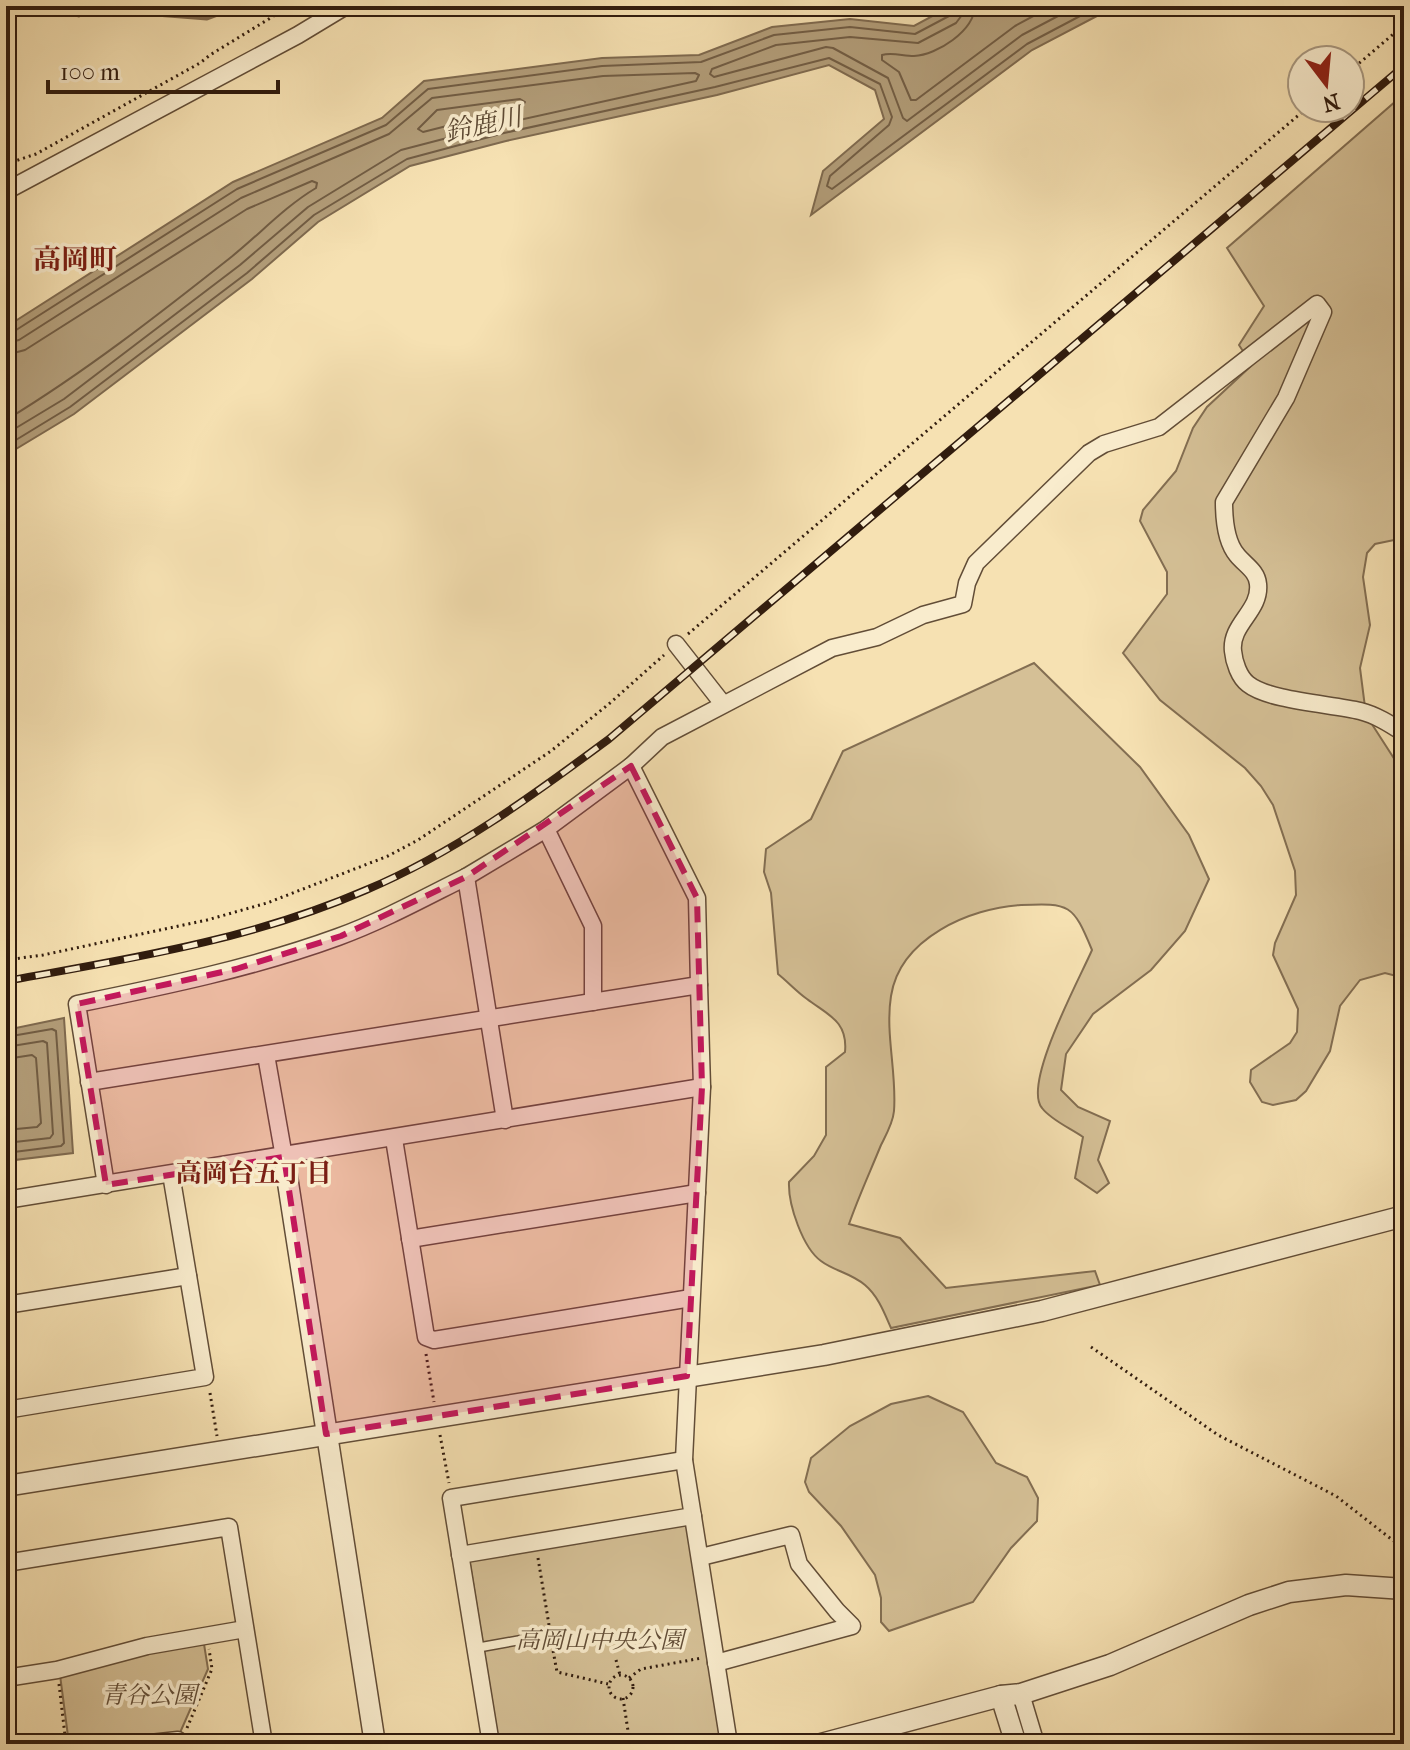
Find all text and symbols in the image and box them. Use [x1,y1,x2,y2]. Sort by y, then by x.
scale bar [48,44,278,94]
north arrow [1286,44,1366,124]
text: 100 m [60,58,120,86]
text: N [1319,87,1343,117]
water label: 鈴鹿川 [442,101,527,148]
district label: 高岡町 [33,243,117,276]
district label: 高岡台五丁目 [176,1158,332,1189]
park label: 高岡山中央公園 [516,1626,688,1654]
park label: 青谷公園 [101,1681,201,1709]

